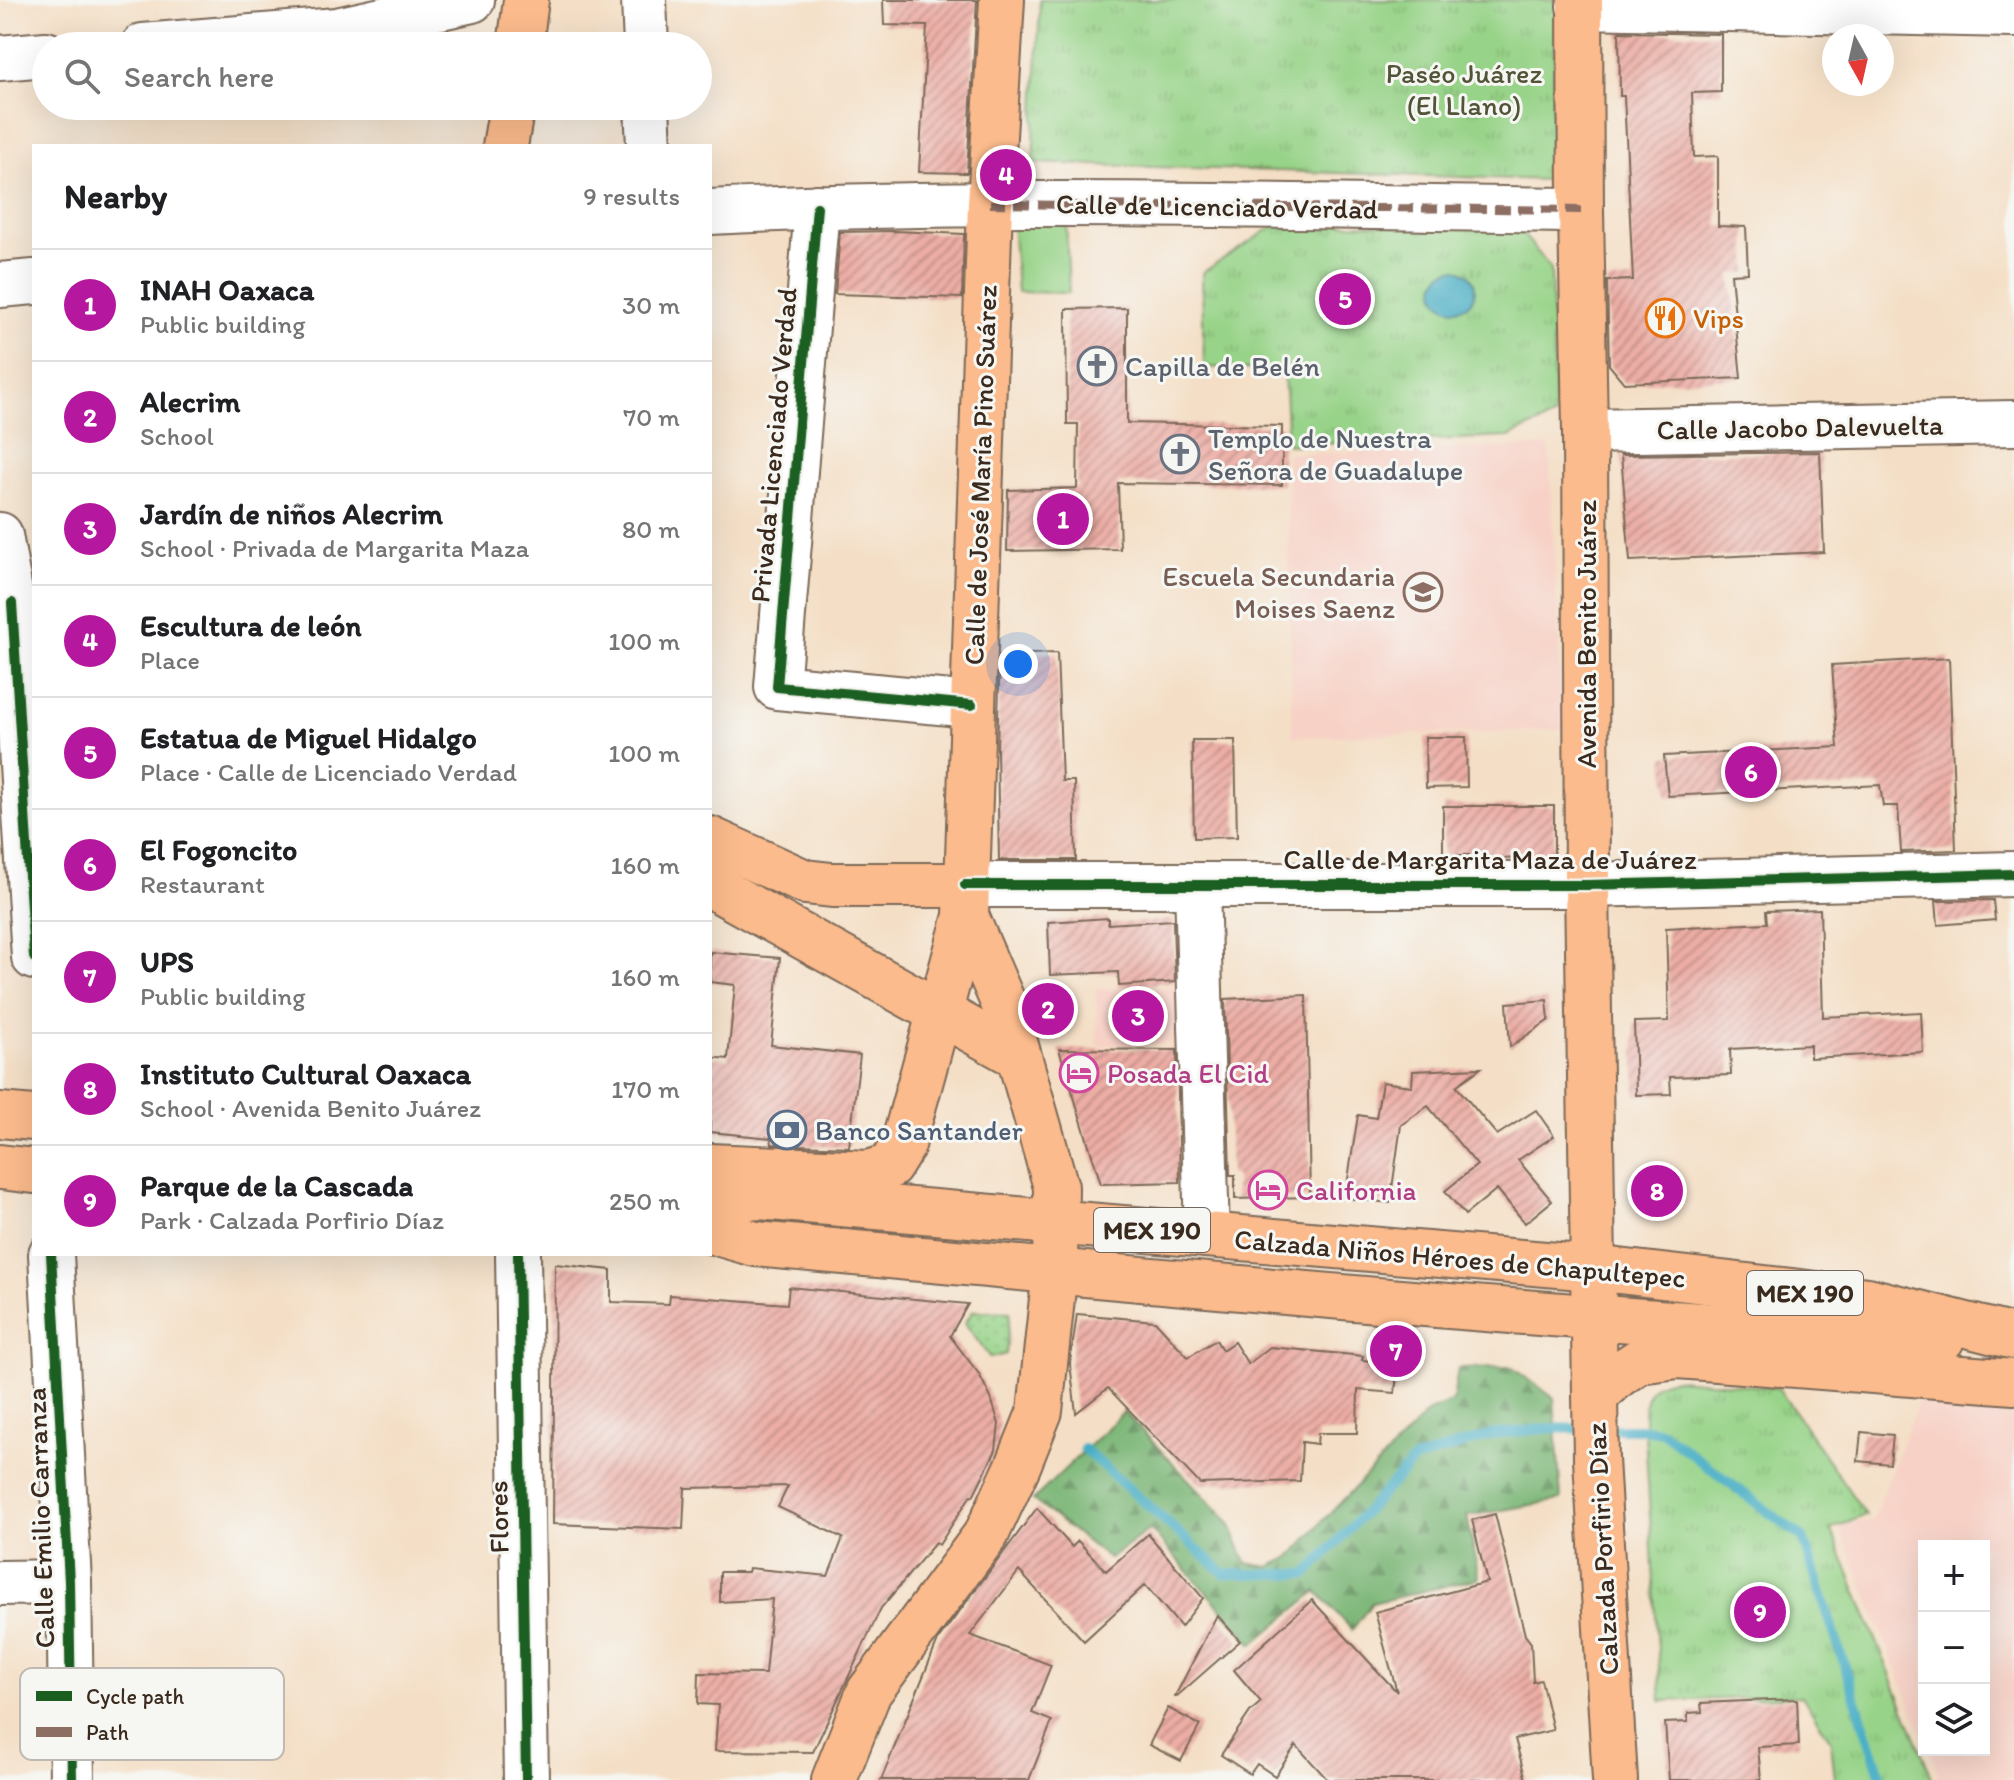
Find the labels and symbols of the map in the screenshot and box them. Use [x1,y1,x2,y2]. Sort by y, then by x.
north arrow [1822,24,1894,96]
park label: Paséo Juárez (El Llano) [1386,56,1542,122]
pin: 4 [980,145,1032,205]
street label: Calle de Licenciado Verdad [1056,186,1379,226]
pin: 5 [1319,269,1371,329]
street label: Calle de José María Pino Suárez [956,284,1004,666]
street label: Privada Licenciado Verdad [742,285,804,604]
restaurant icon: Vips [1644,297,1686,339]
place label: Vips [1693,301,1744,335]
church icon: Capilla de Belén [1076,345,1118,387]
place label: Capilla de Belén [1125,349,1320,383]
street label: Calle Jacobo Dalevuelta [1656,407,1944,447]
place label: Templo de Nuestra Señora de Guadalupe [1208,421,1463,487]
church icon: Templo de Nuestra Señora de Guadalupe [1159,433,1201,475]
pin: 1 [1037,489,1089,549]
street label: Avenida Benito Juárez [1569,500,1603,768]
place label: Escuela Secundaria Moises Saenz [1163,559,1395,625]
school or university icon: Escuela Secundaria Moises Saenz [1402,571,1444,613]
your location [998,644,1038,684]
pin: 6 [1725,742,1777,802]
street label: Calle de Margarita Maza de Juárez [1283,842,1697,876]
pin: 2 [1022,979,1074,1039]
pin: 3 [1112,986,1164,1046]
hotel icon: Posada El Cid [1058,1052,1100,1094]
place label: Posada El Cid [1107,1056,1269,1090]
bank icon: Banco Santander [766,1109,808,1151]
place label: Banco Santander [815,1113,1023,1147]
pin: 8 [1631,1161,1683,1221]
hotel icon: California [1247,1169,1289,1211]
place label: California [1296,1173,1417,1207]
road number: MEX 190 [1094,1208,1210,1252]
street label: Calzada Niños Héroes de Chapultepec [1233,1221,1687,1295]
road number: MEX 190 [1747,1271,1863,1315]
pin: 7 [1370,1321,1422,1381]
street label: Calle Emilio Carranza [18,1387,62,1649]
street label: Calzada Porfirio Díaz [1578,1422,1626,1676]
street label: Flores [480,1480,516,1554]
pin: 9 [1734,1582,1786,1642]
legend [20,1668,284,1760]
text: Cycle path [86,1683,185,1710]
text: Path [86,1719,129,1746]

